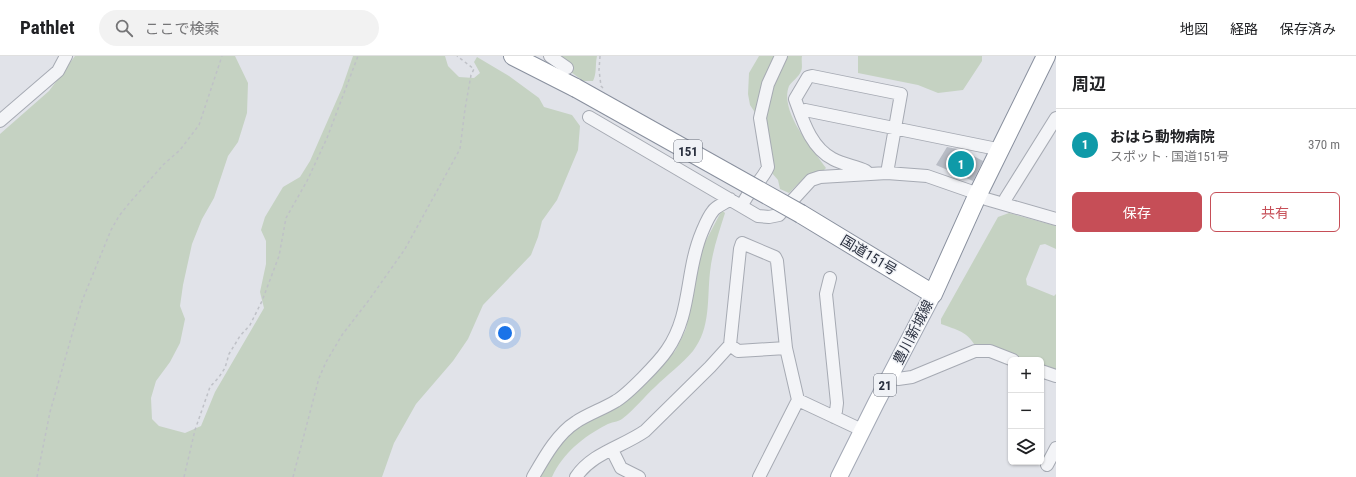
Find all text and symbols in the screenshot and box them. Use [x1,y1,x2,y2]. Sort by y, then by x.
search box [99,10,379,46]
text: Pathlet [20,16,75,39]
icon: search [113,17,135,39]
text: ここで検索 [145,20,220,38]
text: 地図 [1180,21,1208,37]
text: 経路 [1230,21,1258,37]
text: 保存済み [1280,21,1336,37]
text: 周辺 [1072,74,1106,94]
text: おはら動物病院 [1110,128,1215,146]
text: 1 [1082,137,1088,152]
text: 370 m [1308,137,1340,152]
road number: 151 [674,140,702,162]
pin: 1 [948,149,974,179]
text: スポット · 国道151号 [1110,149,1229,164]
button: 保存 [1072,192,1202,232]
button: 共有 [1210,192,1340,232]
street label: 国道151号 [838,232,900,278]
street label: 豊川新城線 [890,297,936,367]
your location [495,323,515,343]
map controls [1008,357,1044,465]
button: + [1008,357,1044,393]
road number: 21 [874,374,896,396]
button: − [1008,393,1044,429]
button: layers [1008,429,1044,465]

